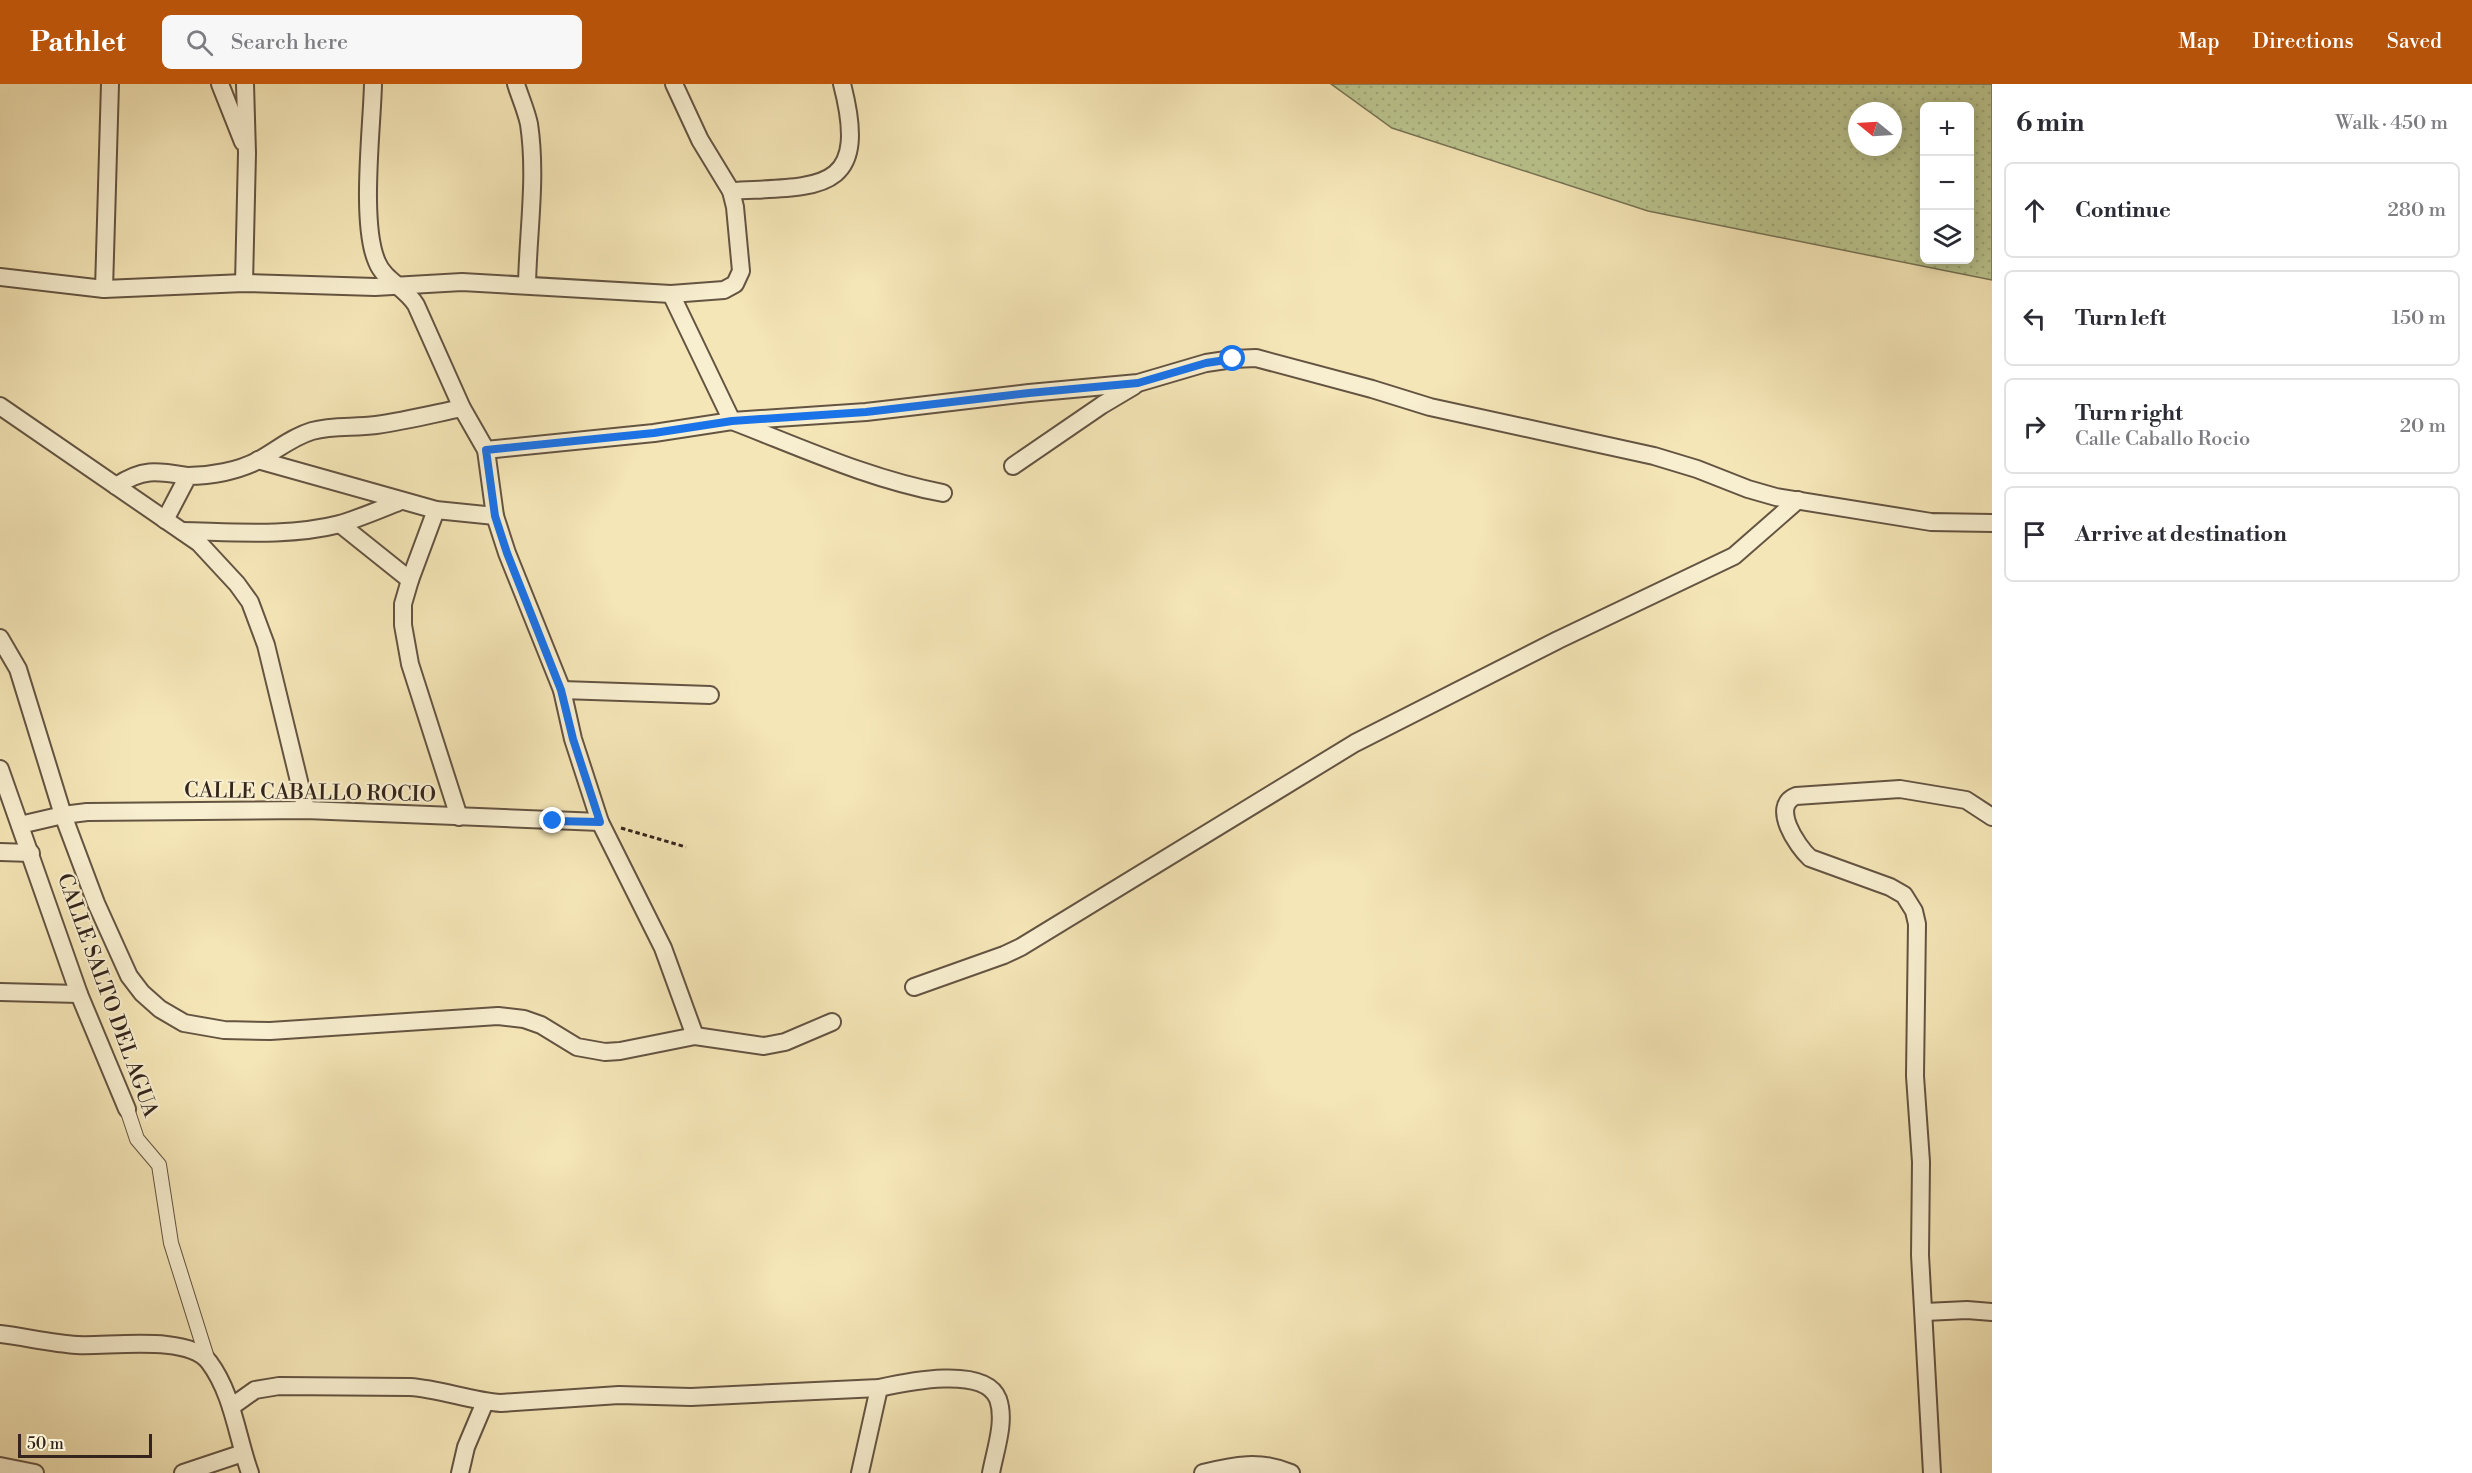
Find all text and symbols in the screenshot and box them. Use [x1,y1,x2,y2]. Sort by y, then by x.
search box [162,15,582,69]
text: Pathlet [30,25,126,60]
icon: search [183,26,216,59]
text: Search here [231,29,348,56]
text: Map [2178,29,2220,55]
text: Directions [2253,29,2354,55]
text: Saved [2387,29,2442,55]
north arrow [1848,102,1902,156]
map controls [1920,102,1974,264]
button: + [1920,102,1974,156]
text: 6 min [2016,107,2084,139]
text: Walk · 450 m [2335,111,2448,136]
button: − [1920,156,1974,210]
icon: ahead [2018,194,2051,227]
text: Continue [2075,197,2171,224]
text: 280 m [2387,198,2446,223]
button: layers [1920,210,1974,264]
icon: left [2018,302,2051,335]
text: Turn left [2075,305,2166,332]
text: 150 m [2391,306,2446,331]
route start [1219,345,1245,371]
text: Turn right [2075,400,2183,427]
icon: right [2018,410,2051,443]
text: 20 m [2400,414,2446,439]
text: Calle Caballo Rocio [2075,427,2250,452]
icon: arrive [2018,518,2051,551]
text: Arrive at destination [2075,521,2287,548]
street label: CALLE CABALLO ROCIO [184,778,436,808]
route end [539,807,565,833]
street label: CALLE SALTO DEL AGUA [51,870,164,1121]
scale bar [18,1431,152,1458]
text: 50 m [27,1434,64,1454]

